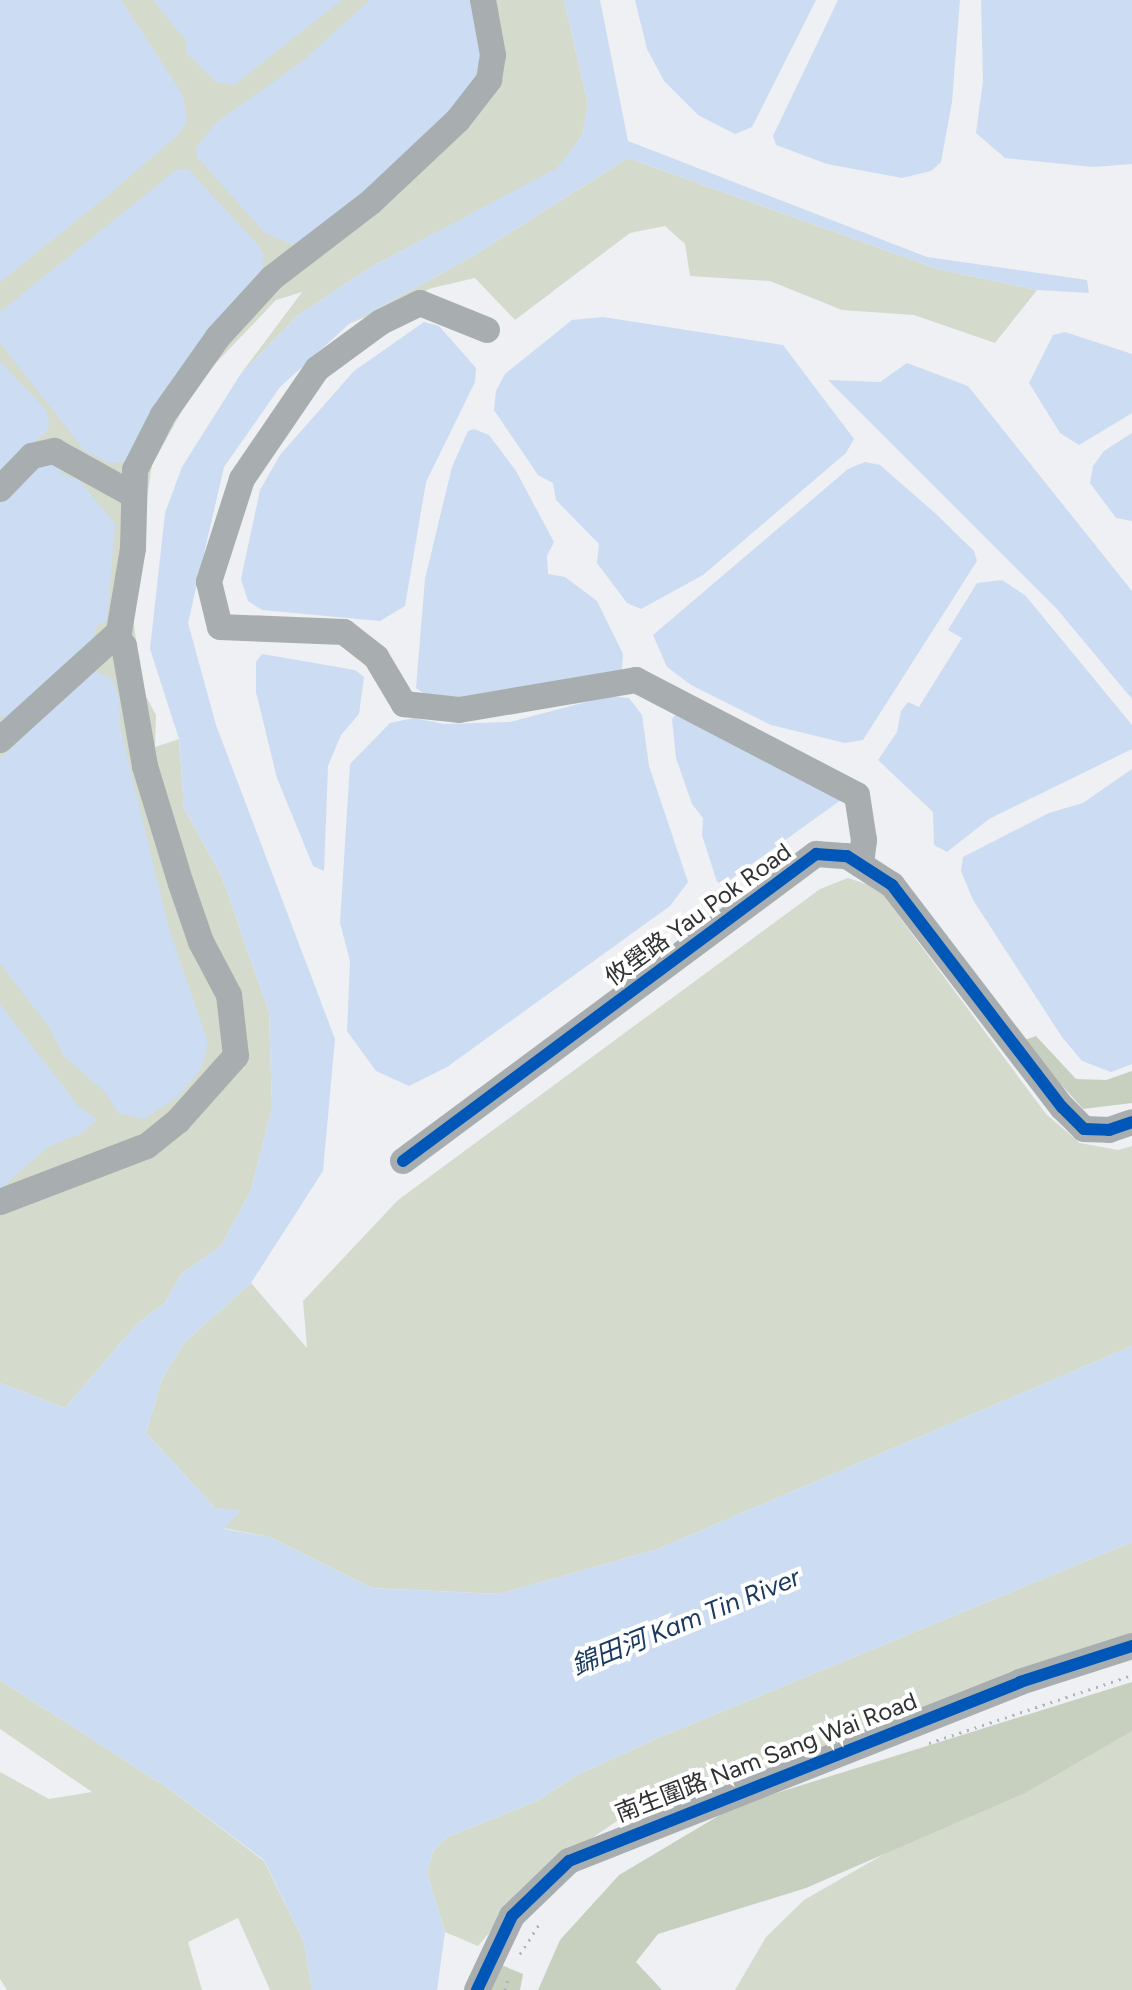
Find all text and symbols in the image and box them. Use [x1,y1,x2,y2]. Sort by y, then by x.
street label: 攸壆路 Yau Pok Road [599,837,797,991]
water label: 錦田河 Kam Tin River [567,1562,805,1682]
street label: 南生圍路 Nam Sang Wai Road [611,1686,921,1828]

